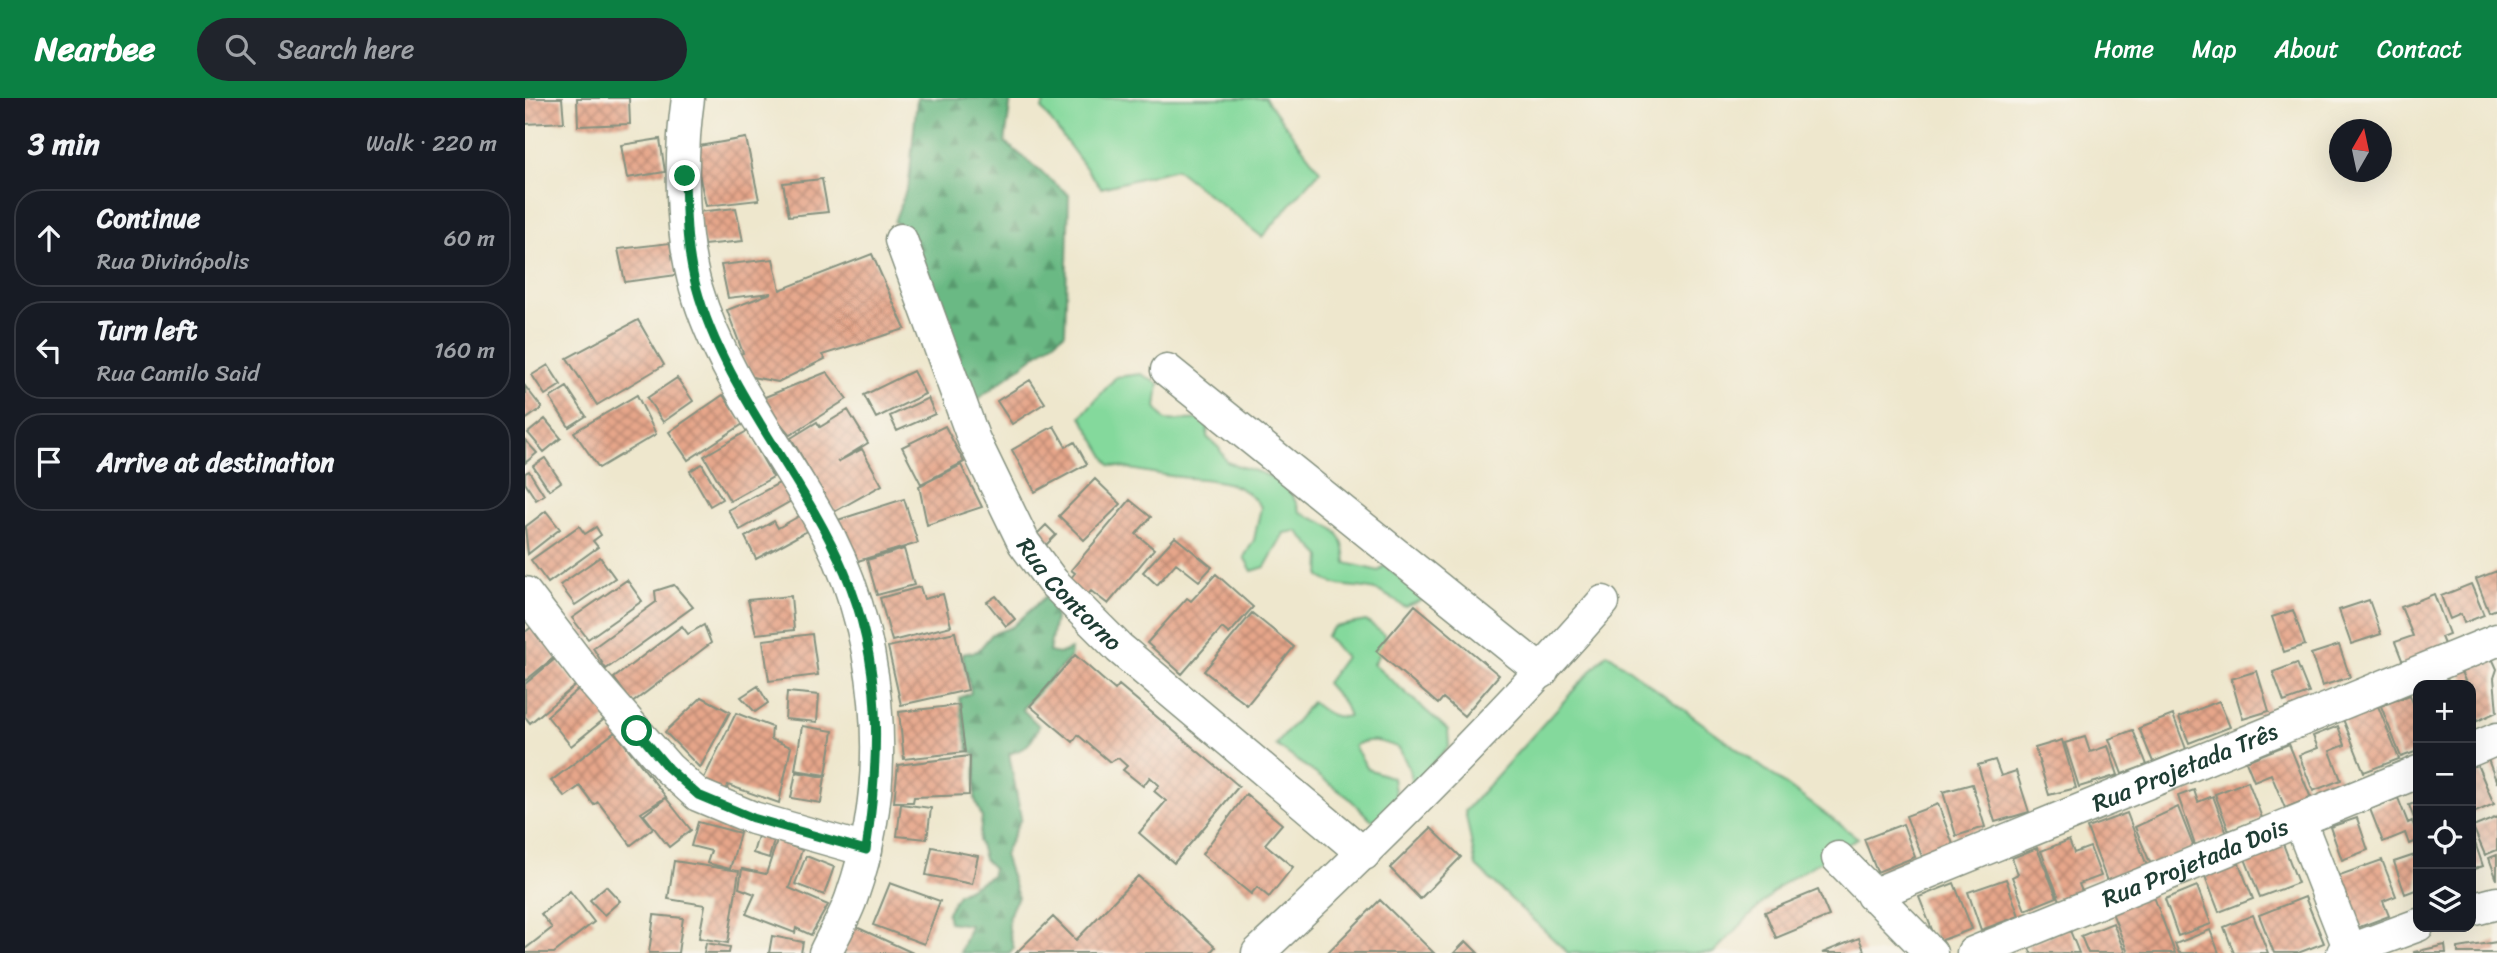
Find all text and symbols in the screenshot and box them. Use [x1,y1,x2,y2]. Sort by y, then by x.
search box [197,18,687,81]
text: Nearbee [35,20,155,78]
text: Search here [277,26,414,72]
text: Home [2094,28,2154,70]
text: Map [2192,28,2236,70]
text: About [2274,28,2339,70]
text: Contact [2377,28,2462,70]
icon: search [221,30,259,68]
text: 3 min [28,117,100,171]
north arrow [2329,119,2392,182]
text: Walk · 220 m [366,123,497,164]
route end [669,160,700,191]
text: Continue [97,195,200,241]
text: 60 m [444,218,495,259]
icon: ahead [30,219,68,257]
text: Rua Divinópolis [97,241,249,282]
text: Turn left [97,307,197,353]
text: 160 m [434,330,495,371]
icon: left [30,331,68,369]
text: Rua Camilo Said [97,353,259,394]
text: Arrive at destination [97,439,334,485]
icon: arrive [30,443,68,481]
street label: Rua Contorno [1005,528,1133,662]
map controls [2413,680,2476,932]
button: + [2413,680,2476,743]
street label: Rua Projetada Três [2086,710,2285,824]
route start [621,715,652,746]
button: − [2413,743,2476,806]
street label: Rua Projetada Dois [2095,806,2295,919]
button: locate [2413,806,2476,869]
button: layers [2413,869,2476,932]

